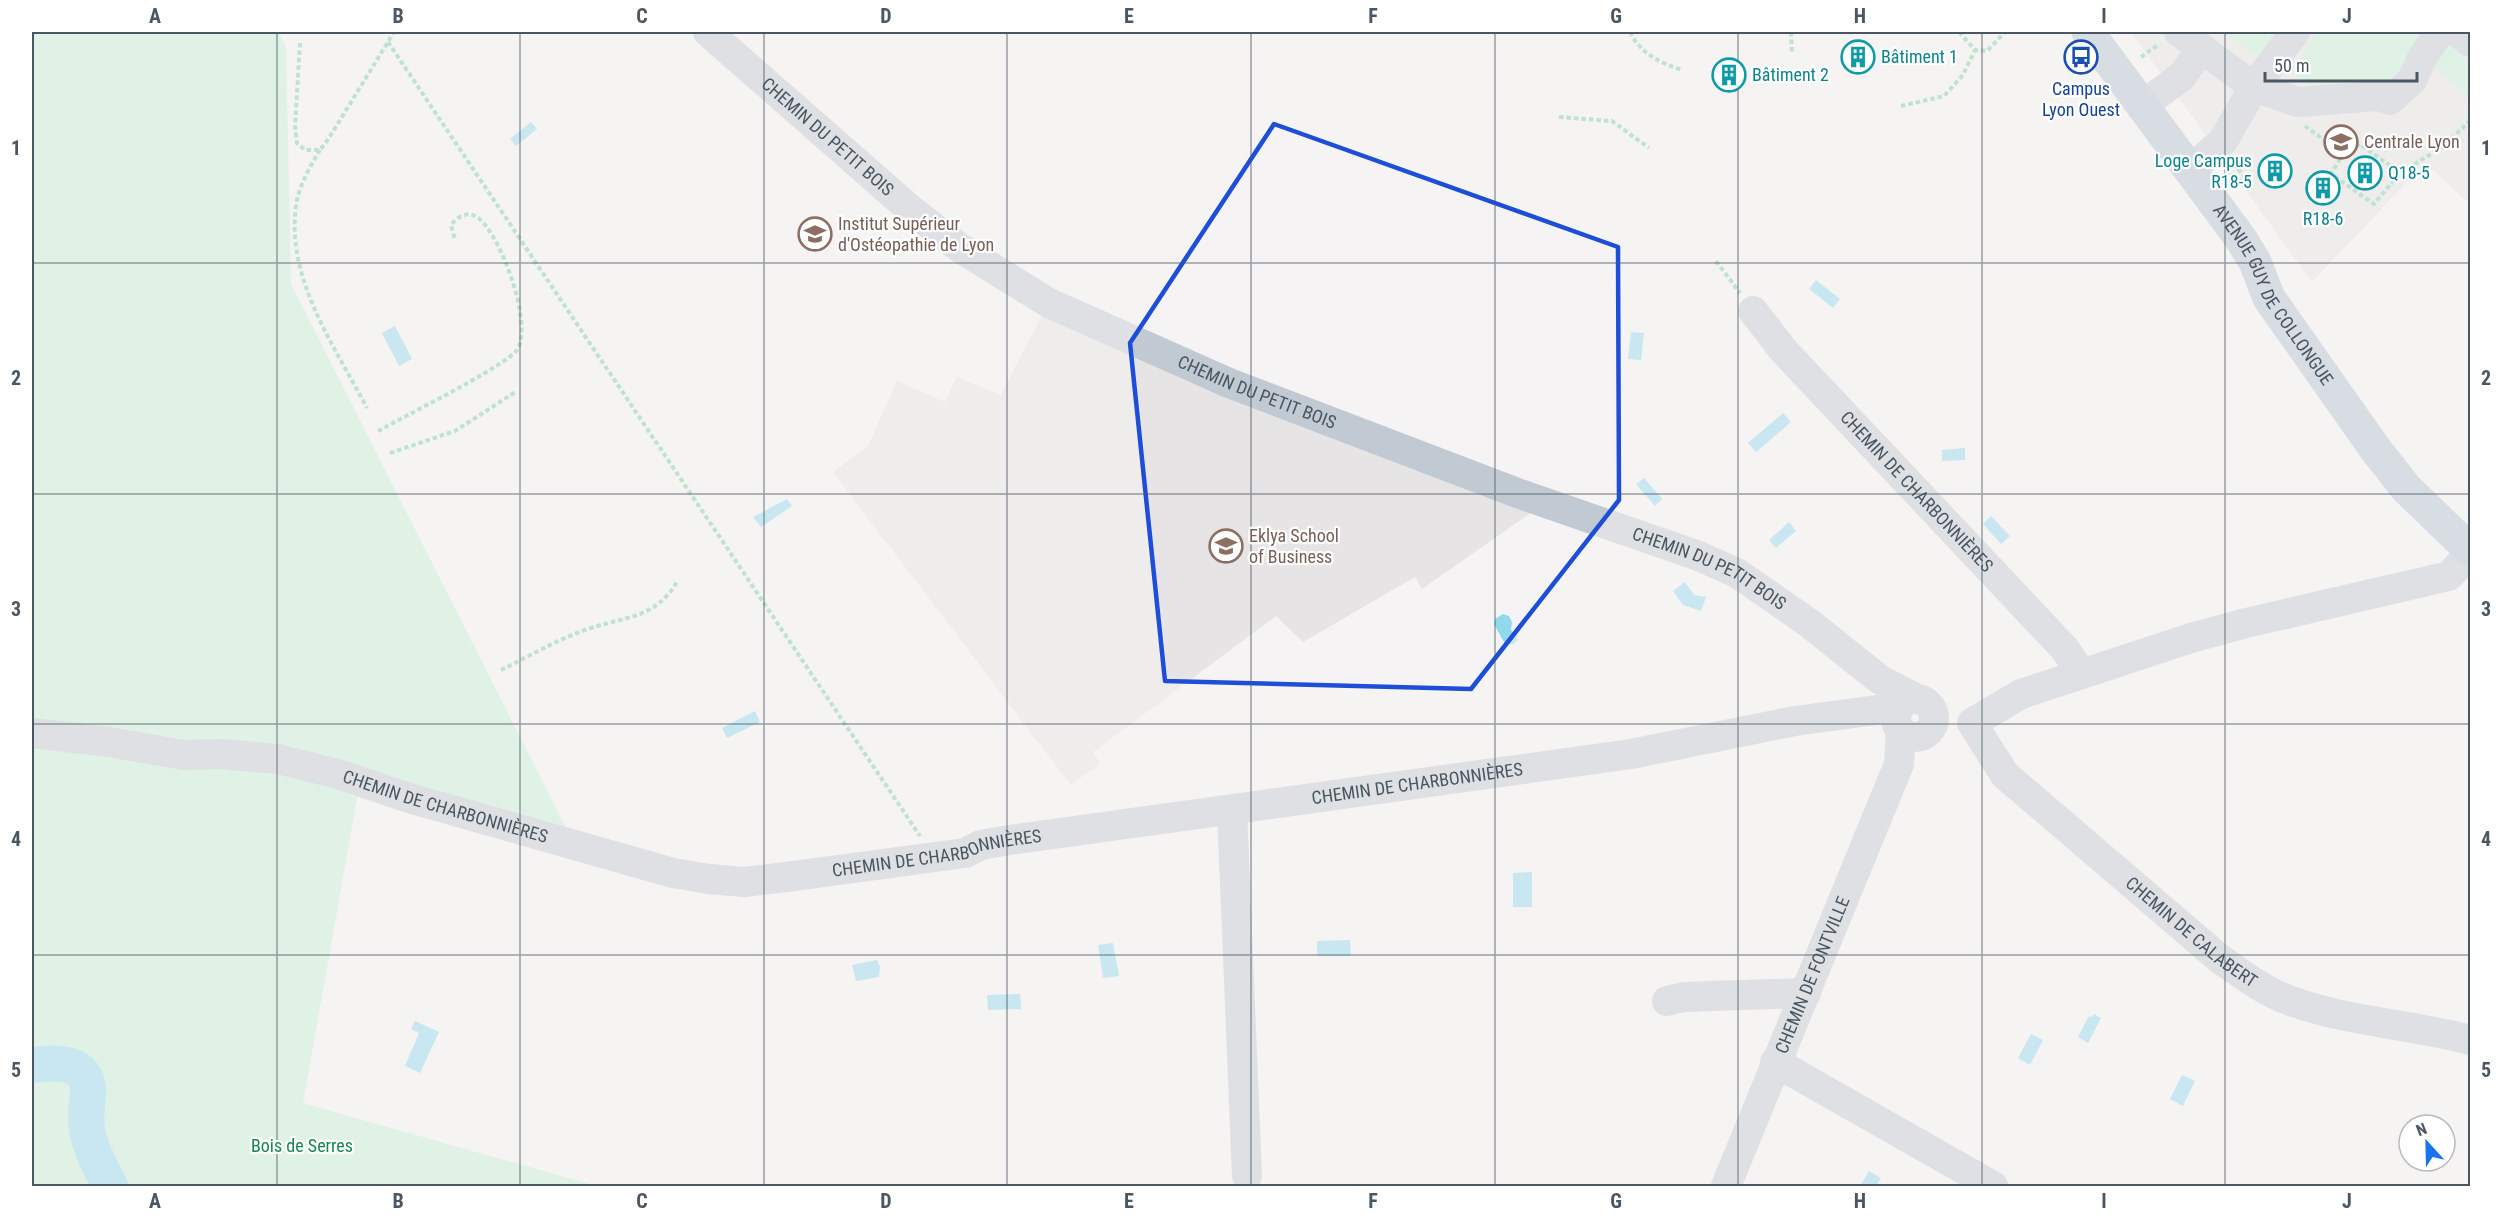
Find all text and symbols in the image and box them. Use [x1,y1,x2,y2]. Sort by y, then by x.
text: A [149,4,161,28]
text: B [392,4,404,28]
text: C [636,4,648,28]
text: D [880,4,892,28]
text: E [1124,4,1134,28]
text: F [1368,4,1378,28]
text: G [1610,4,1622,28]
text: H [1854,4,1866,28]
text: I [2101,4,2107,28]
text: J [2342,4,2352,28]
building icon: Bâtiment 1 [1840,39,1876,75]
bus stop icon: Campus Lyon Ouest [2063,39,2099,75]
scale bar [2265,45,2416,83]
place label: Bâtiment 1 [1881,46,1958,67]
text: 50 m [2274,55,2309,76]
building icon: Bâtiment 2 [1711,57,1747,93]
place label: Bâtiment 2 [1752,64,1829,85]
street label: CHEMIN DU PETIT BOIS [758,73,898,200]
place label: Campus Lyon Ouest [2042,78,2120,120]
school or university icon: Centrale Lyon [2323,124,2359,160]
place label: Centrale Lyon [2364,131,2460,152]
text: 1 [11,136,21,160]
text: 1 [2481,136,2491,160]
place label: Loge Campus R18-5 [2155,150,2252,192]
building icon: Loge Campus R18-5 [2257,153,2293,189]
building icon: Q18-5 [2347,155,2383,191]
place label: Q18-5 [2388,162,2430,183]
building icon: R18-6 [2305,170,2341,206]
street label: AVENUE GUY DE COLLONGUE [2209,200,2338,389]
place label: R18-6 [2303,208,2343,229]
place label: Institut Supérieur d'Ostéopathie de Lyon [838,213,994,255]
school or university icon: Institut Supérieur d'Ostéopathie de Lyon [797,216,833,252]
street label: CHEMIN DU PETIT BOIS [1175,351,1339,433]
text: 2 [11,366,21,390]
text: 2 [2481,366,2491,390]
street label: CHEMIN DE CHARBONNIÈRES [1836,407,1998,576]
street label: CHEMIN DU PETIT BOIS [1630,523,1790,614]
place label: Eklya School of Business [1249,525,1339,567]
school or university icon: Eklya School of Business [1208,528,1244,564]
text: 3 [11,597,21,621]
text: 3 [2481,597,2491,621]
street label: CHEMIN DE CHARBONNIÈRES [1310,758,1524,808]
street label: CHEMIN DE CHARBONNIÈRES [340,765,550,847]
street label: CHEMIN DE CHARBONNIÈRES [831,825,1043,881]
text: 4 [11,827,21,851]
text: 4 [2481,827,2491,851]
street label: CHEMIN DE CALABERT [2122,872,2261,992]
street label: CHEMIN DE FONTVILLE [1770,893,1854,1056]
text: 5 [11,1058,21,1082]
text: 5 [2481,1058,2491,1082]
north arrow [2397,1113,2457,1173]
text: N [2413,1119,2430,1140]
park label: Bois de Serres [251,1135,353,1156]
text: A [149,1189,161,1213]
text: B [392,1189,404,1213]
text: C [636,1189,648,1213]
text: D [880,1189,892,1213]
text: E [1124,1189,1134,1213]
text: F [1368,1189,1378,1213]
text: G [1610,1189,1622,1213]
text: H [1854,1189,1866,1213]
text: I [2101,1189,2107,1213]
text: J [2342,1189,2352,1213]

